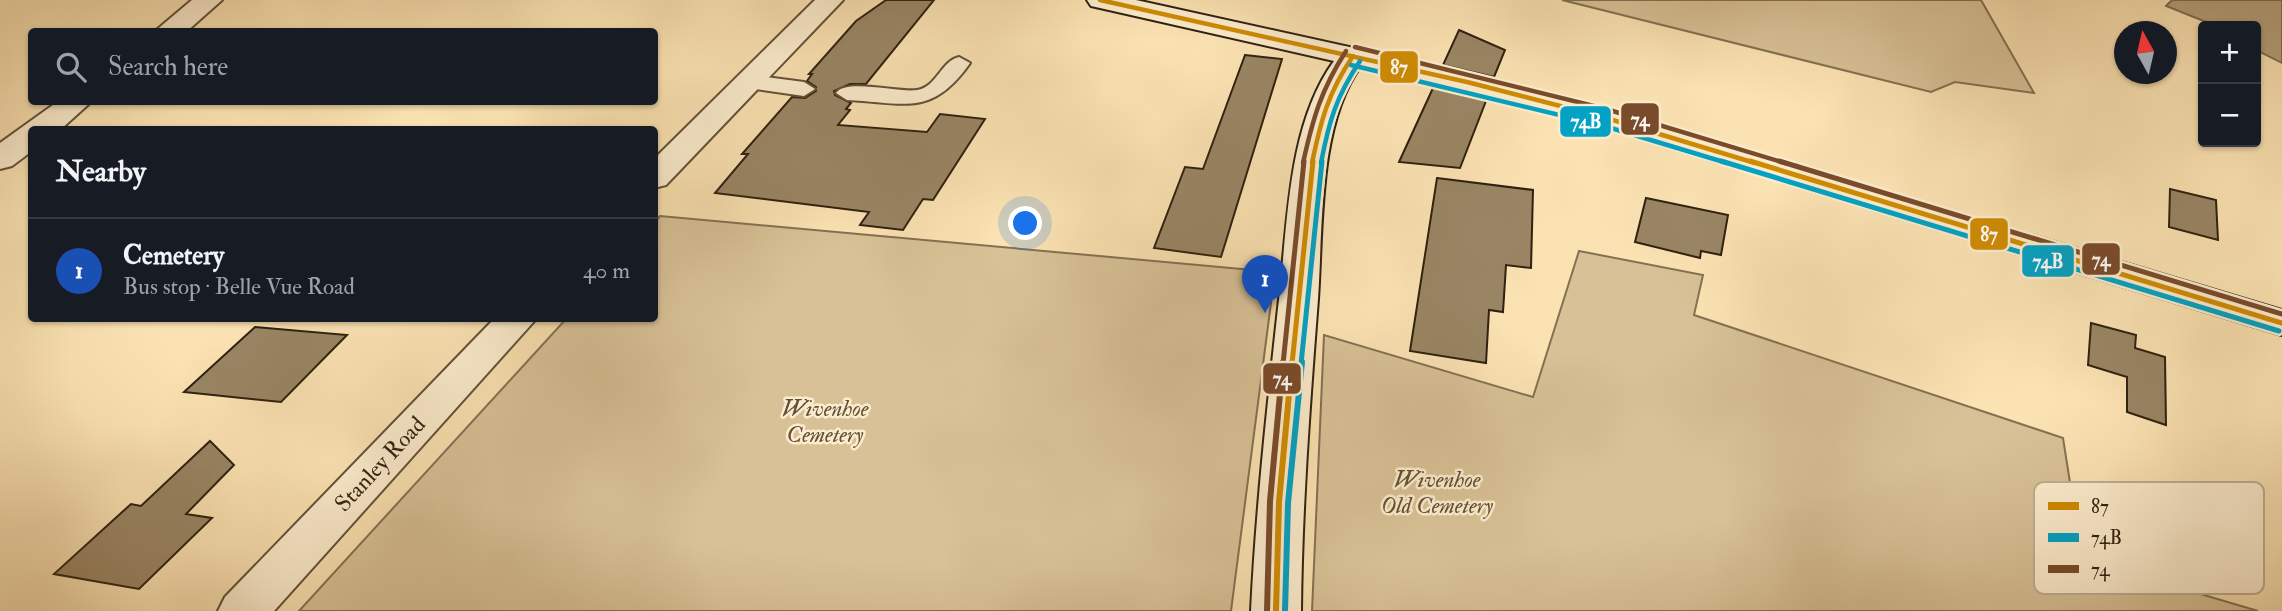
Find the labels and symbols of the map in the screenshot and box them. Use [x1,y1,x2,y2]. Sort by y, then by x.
north arrow [2114,21,2177,84]
line badge: 87 [1379,50,1419,84]
text: 87 [1390,56,1408,80]
line badge: 74 [1620,102,1660,136]
line badge: 74B [1559,105,1612,138]
text: 74 [1631,108,1651,132]
text: 74B [1571,110,1601,134]
your location [1008,206,1042,240]
line badge: 87 [1969,217,2009,251]
text: 87 [1980,223,1998,247]
line badge: 74 [2081,242,2121,276]
line badge: 74B [2021,244,2075,278]
text: 74 [2092,248,2112,272]
text: 74B [2033,250,2063,274]
pin: 1 [1242,255,1288,313]
line badge: 74 [1262,362,1302,395]
text: 74 [1273,367,1293,391]
park label: Wivenhoe Cemetery [782,394,869,449]
street label: Stanley Road [328,410,432,518]
park label: Wivenhoe Old Cemetery [1381,465,1493,520]
legend [2034,482,2264,594]
text: 87 [2091,495,2109,519]
text: 74B [2091,526,2122,550]
text: 74 [2091,558,2110,582]

